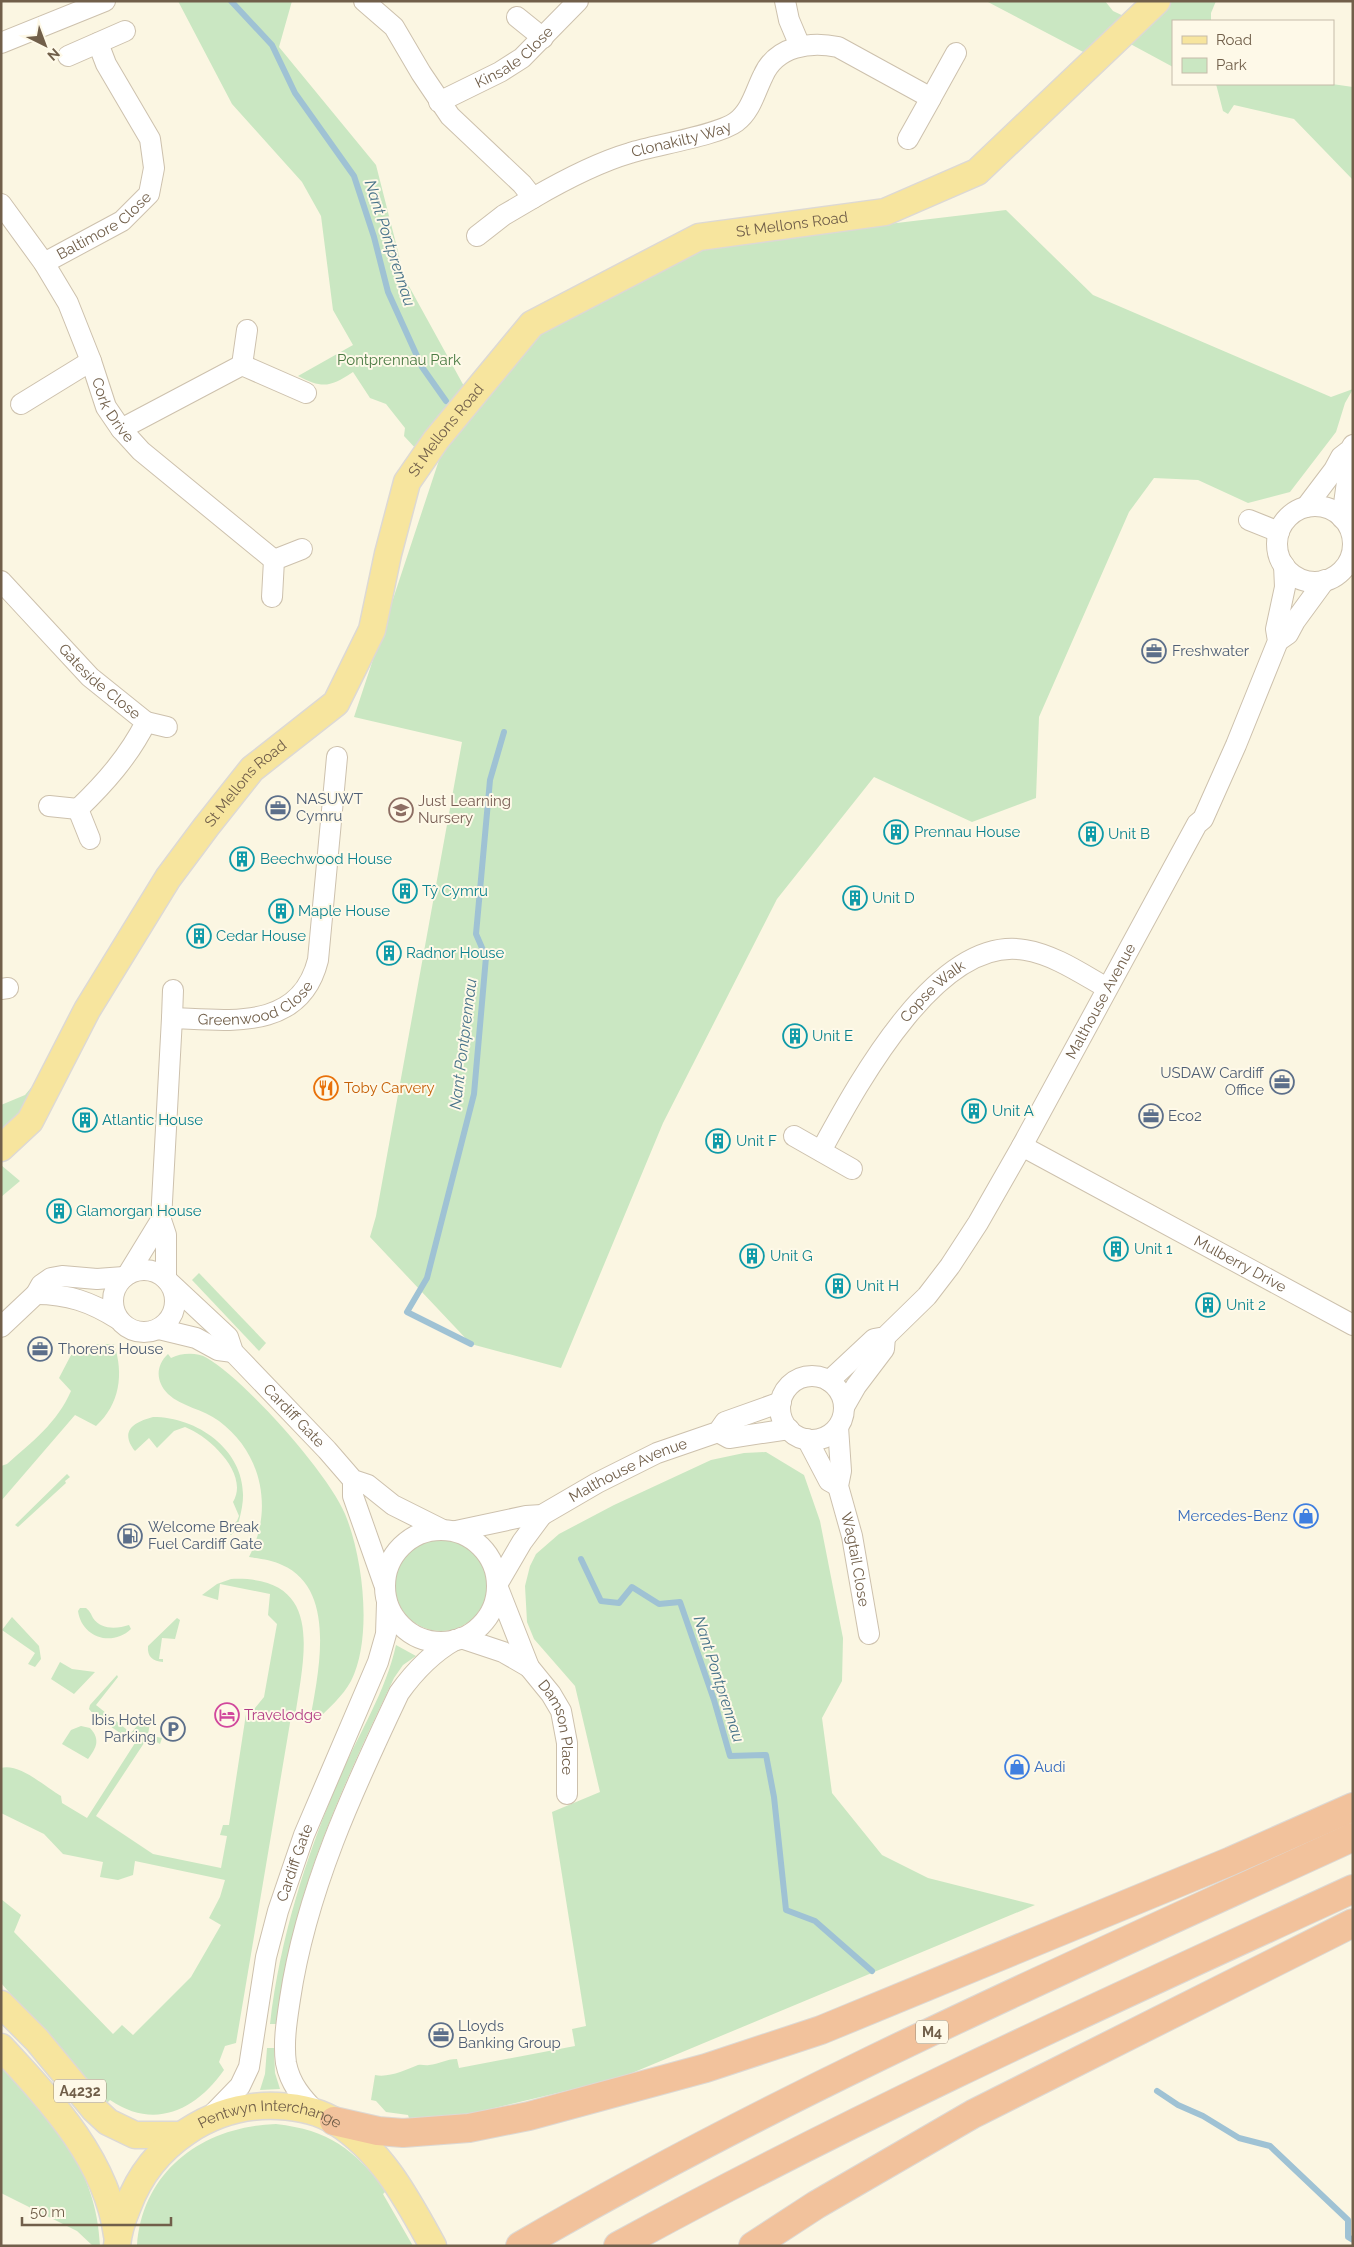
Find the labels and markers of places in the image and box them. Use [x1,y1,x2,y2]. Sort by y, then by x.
office icon: Freshwater [1141,638,1167,664]
place label: Freshwater [1172,642,1250,660]
place label: NASUWT Cymru [296,790,363,825]
place label: Just Learning Nursery [418,792,511,827]
office icon: NASUWT Cymru [265,795,291,821]
school or university icon: Just Learning Nursery [388,797,414,823]
building icon: Prennau House [883,819,909,845]
building icon: Unit B [1078,821,1104,847]
place label: Prennau House [914,823,1021,841]
place label: Unit B [1108,825,1150,843]
building icon: Beechwood House [229,846,255,872]
place label: Beechwood House [260,850,392,868]
building icon: Tŷ Cymru [392,878,418,904]
place label: Tŷ Cymru [422,882,488,900]
building icon: Unit D [842,885,868,911]
place label: Unit D [872,889,915,907]
building icon: Maple House [268,898,294,924]
place label: Maple House [298,902,390,920]
building icon: Cedar House [186,923,212,949]
place label: Cedar House [216,927,306,945]
building icon: Radnor House [376,940,402,966]
place label: Radnor House [406,944,505,962]
building icon: Unit E [782,1023,808,1049]
place label: Unit E [812,1027,853,1045]
place label: USDAW Cardiff Office [1160,1064,1264,1099]
office icon: USDAW Cardiff Office [1269,1069,1295,1095]
restaurant icon: Toby Carvery [313,1075,339,1101]
place label: Toby Carvery [344,1079,435,1097]
building icon: Unit A [961,1098,987,1124]
place label: Unit A [992,1102,1034,1120]
office icon: Eco2 [1138,1103,1164,1129]
building icon: Atlantic House [72,1107,98,1133]
place label: Eco2 [1168,1107,1202,1125]
place label: Atlantic House [102,1111,203,1129]
building icon: Unit F [705,1128,731,1154]
place label: Unit F [736,1132,777,1150]
building icon: Glamorgan House [46,1198,72,1224]
place label: Glamorgan House [76,1202,202,1220]
building icon: Unit 1 [1103,1236,1129,1262]
place label: Unit 1 [1134,1240,1173,1258]
building icon: Unit G [739,1243,765,1269]
place label: Unit G [770,1247,813,1265]
building icon: Unit H [825,1273,851,1299]
place label: Unit H [856,1277,899,1295]
building icon: Unit 2 [1195,1292,1221,1318]
place label: Unit 2 [1226,1296,1266,1314]
office icon: Thorens House [27,1336,53,1362]
place label: Thorens House [58,1340,163,1358]
shop icon: Mercedes-Benz [1293,1503,1319,1529]
place label: Mercedes-Benz [1178,1507,1288,1525]
place label: Welcome Break Fuel Cardiff Gate [148,1518,263,1553]
fuel station icon: Welcome Break Fuel Cardiff Gate [117,1523,143,1549]
hotel icon: Travelodge [214,1702,240,1728]
place label: Travelodge [244,1706,322,1724]
place label: Ibis Hotel Parking [91,1711,157,1746]
parking icon: Ibis Hotel Parking [160,1716,186,1742]
shop icon: Audi [1004,1754,1030,1780]
place label: Audi [1034,1758,1065,1776]
place label: Lloyds Banking Group [458,2017,561,2052]
office icon: Lloyds Banking Group [428,2022,454,2048]

